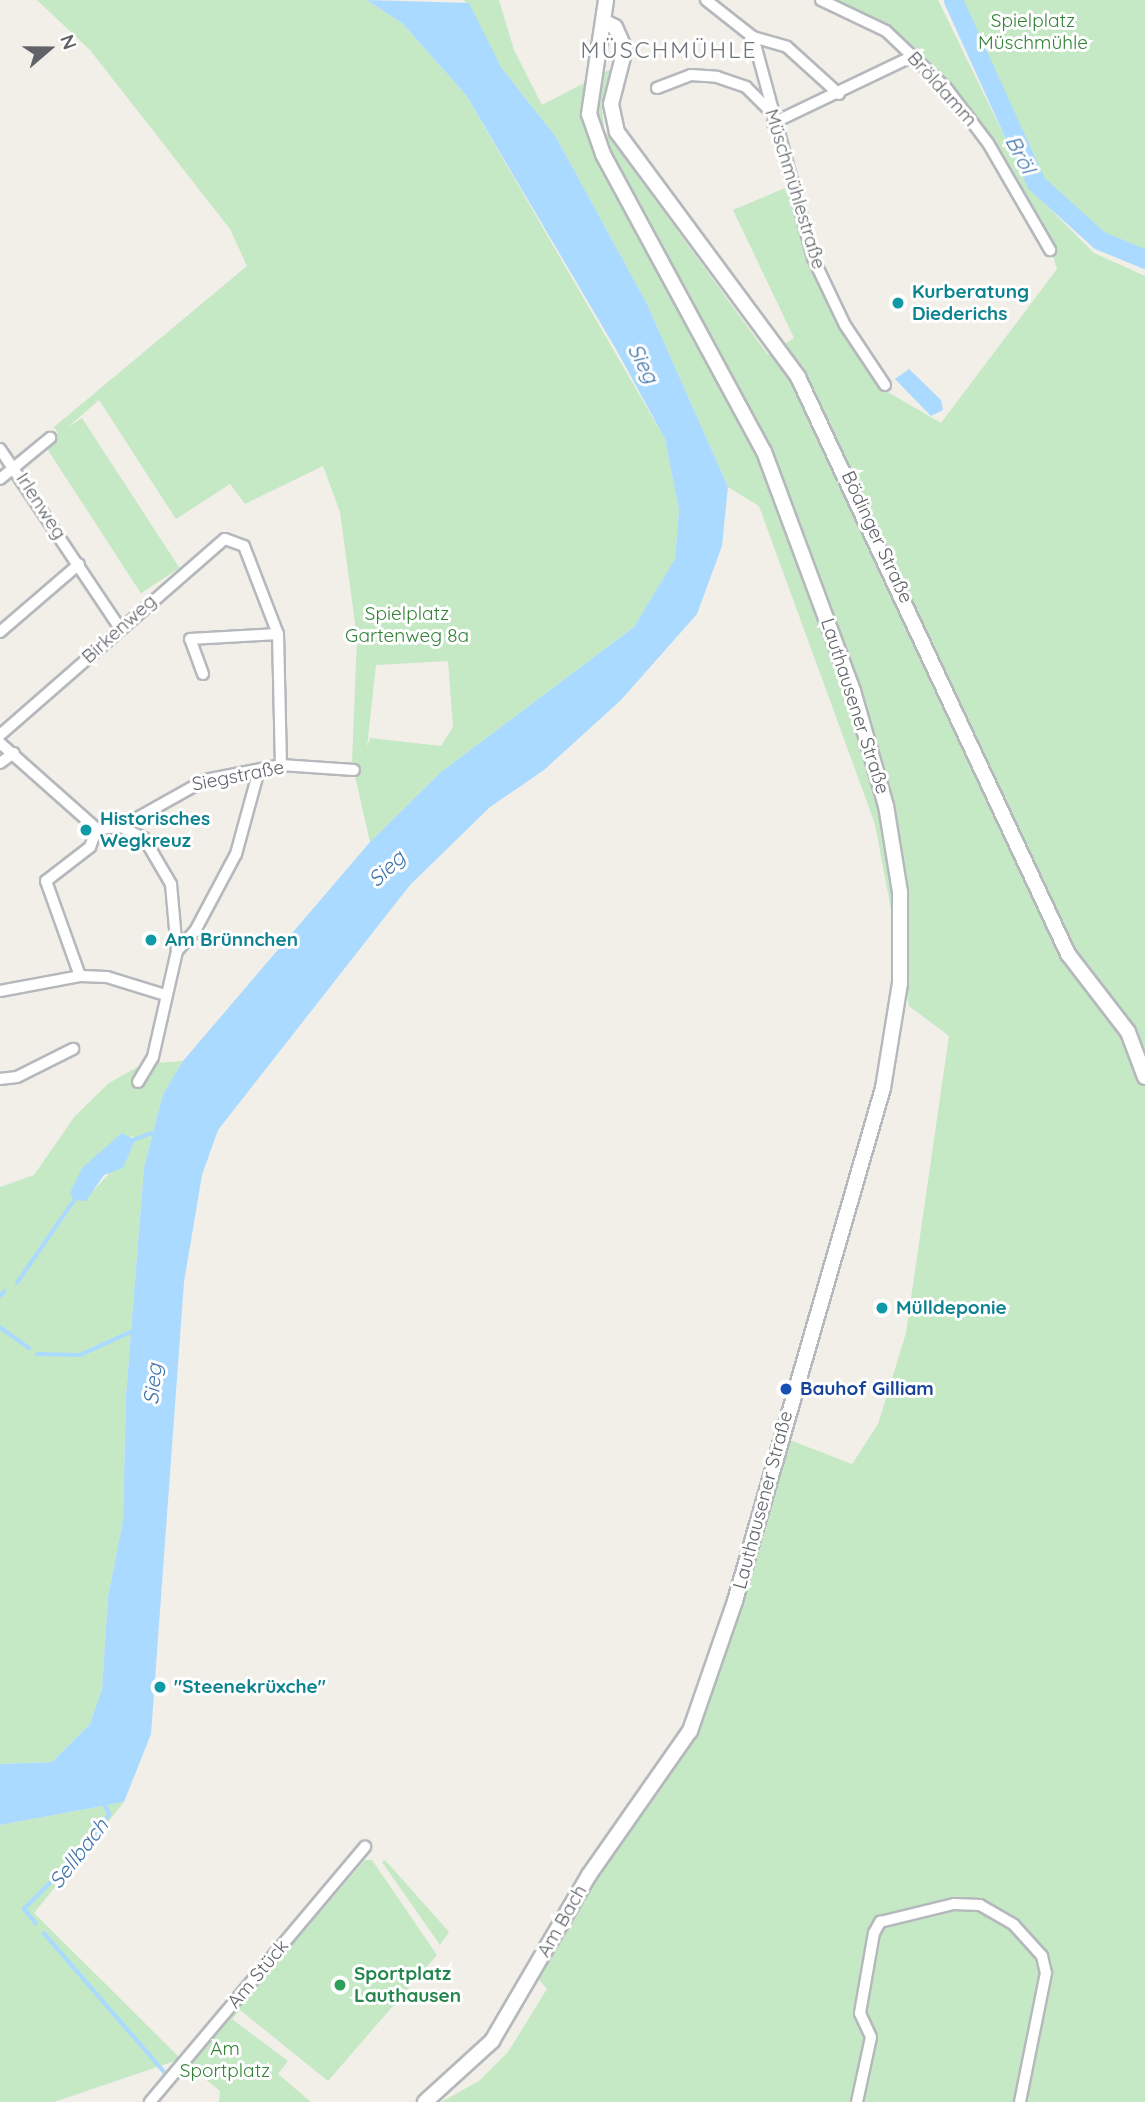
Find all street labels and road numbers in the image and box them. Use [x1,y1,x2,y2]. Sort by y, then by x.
street label: Bröldamm [902,47,982,131]
street label: Müschmühlestraße [760,106,830,272]
street label: Bödinger Straße [836,467,918,607]
street label: Irlenweg [11,468,71,544]
street label: Birkenweg [77,590,161,668]
street label: Lauthausener Straße [816,615,894,797]
street label: Siegstraße [190,756,286,796]
street label: Lauthausener Straße [728,1408,798,1592]
street label: Am Bach [532,1881,592,1961]
street label: Am Stück [223,1935,293,2013]

